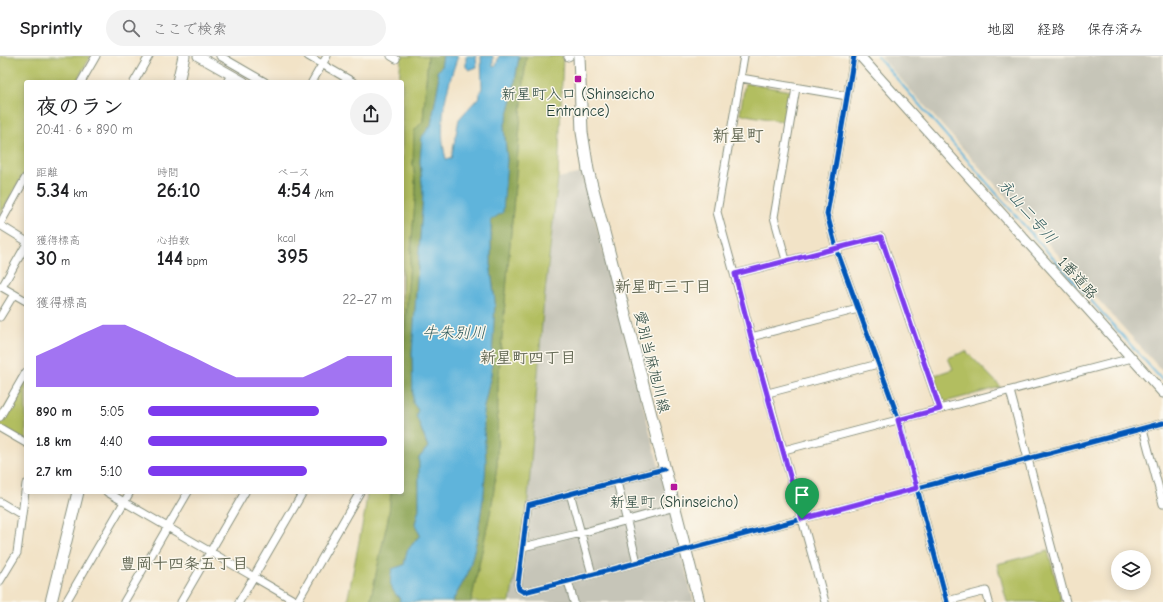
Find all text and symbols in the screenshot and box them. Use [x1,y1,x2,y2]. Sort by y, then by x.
search box [106,10,386,46]
text: Sprintly [20,17,82,39]
icon: search [120,17,142,39]
text: ここで検索 [152,20,227,38]
text: 地図 [987,21,1015,38]
text: 経路 [1037,21,1065,38]
text: 保存済み [1087,21,1143,38]
marker: 新星町入口 (Shinseicho Entrance) [573,74,583,84]
place label: 新星町入口 (Shinseicho Entrance) [501,85,655,120]
button: share [350,93,392,135]
text: 夜のラン [36,94,124,120]
text: 20:41 · 6 × 890 m [36,122,133,137]
district label: 新星町 [713,126,764,145]
text: 距離 [36,166,58,179]
text: 時間 [157,166,179,179]
text: ペース [277,166,310,179]
water label: 永山二号川 [994,176,1060,248]
text: 5.34 [36,179,69,202]
text: 26:10 [157,179,201,202]
text: 4:54 [277,179,311,202]
text: km [69,187,88,200]
text: /km [311,187,334,200]
text: kcal [277,232,296,245]
text: 獲得標高 [36,234,80,247]
text: 心拍数 [157,234,190,247]
text: 395 [277,245,308,268]
text: 30 [36,247,57,270]
text: 144 [157,247,183,270]
street label: 1番道路 [1054,253,1102,303]
text: m [57,255,70,268]
text: bpm [183,255,208,268]
district label: 新星町三丁目 [615,278,711,296]
text: 22–27 m [343,292,392,307]
text: 獲得標高 [36,295,88,310]
street label: 愛別当麻旭川線 [631,309,673,415]
water label: 牛朱別川 [422,324,486,342]
district label: 新星町四丁目 [480,349,576,367]
text: 890 m [36,404,72,419]
text: 5:05 [100,404,124,419]
text: 1.8 km [36,434,71,449]
text: 4:40 [100,434,123,449]
text: 2.7 km [36,464,72,479]
text: 5:10 [100,464,122,479]
pin [785,478,819,519]
marker: 新星町 (Shinseicho) [669,482,679,492]
icon: arrive [791,484,813,506]
place label: 新星町 (Shinseicho) [610,493,738,511]
map controls [1111,550,1151,590]
button: layers [1111,550,1151,590]
district label: 豊岡十四条五丁目 [120,555,248,573]

